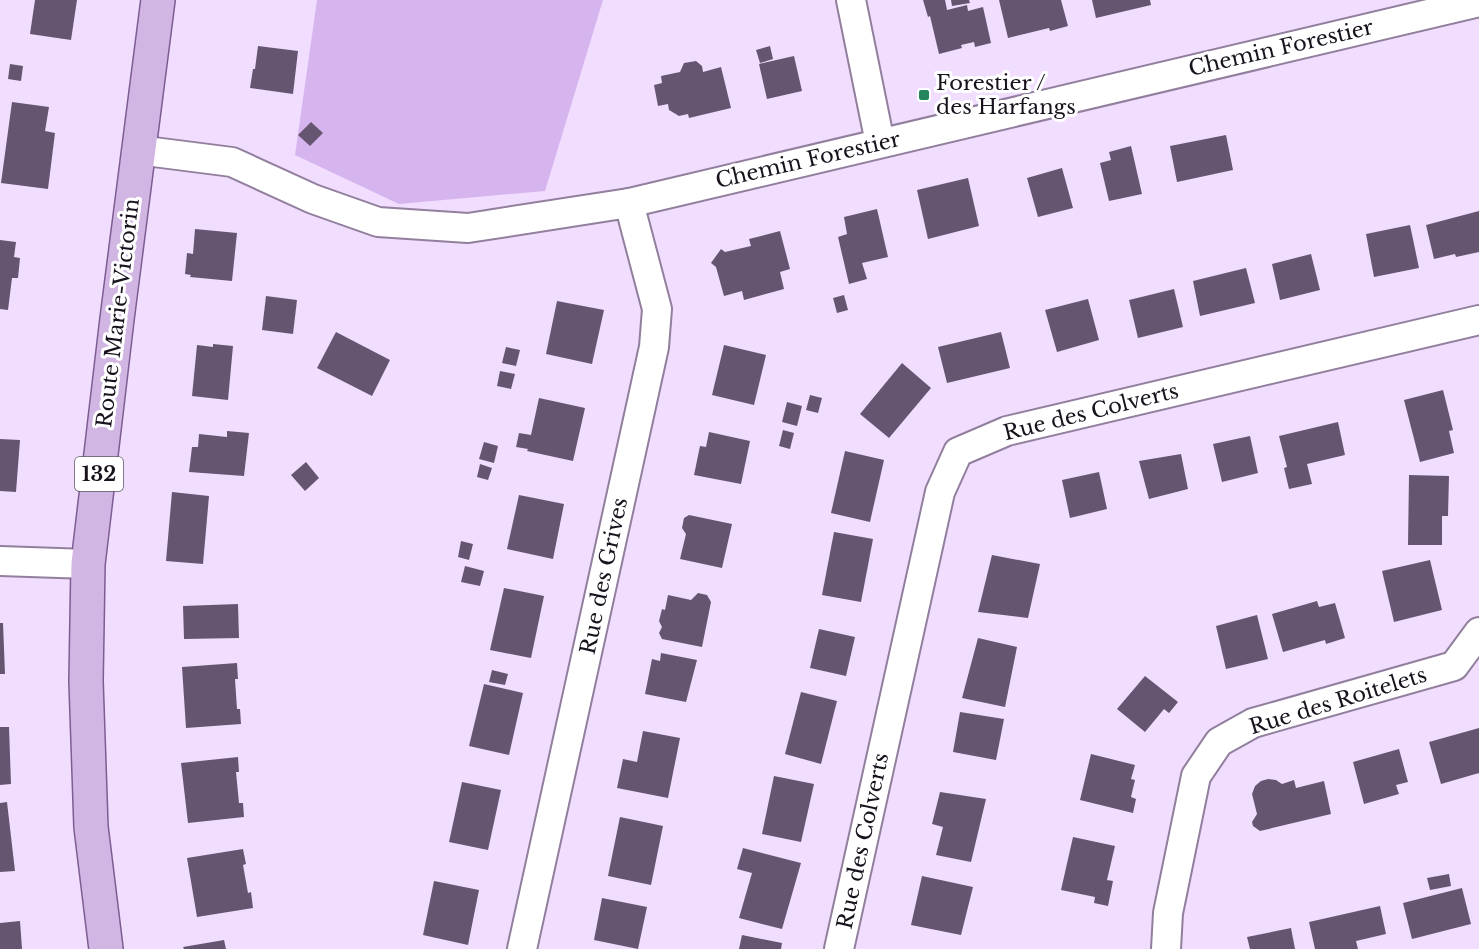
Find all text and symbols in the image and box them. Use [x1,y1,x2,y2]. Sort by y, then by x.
street label: Chemin Forestier [1186,14,1376,82]
place label: Forestier / des Harfangs [936,70,1076,120]
marker: Forestier / des Harfangs [917,88,931,102]
street label: Chemin Forestier [713,126,903,194]
street label: Route Marie-Victorin [91,197,145,429]
street label: Rue des Colverts [1001,378,1181,446]
road number: 132 [75,457,123,491]
street label: Rue des Grives [575,495,633,657]
street label: Rue des Roitelets [1246,662,1430,740]
street label: Rue des Colverts [832,750,894,932]

